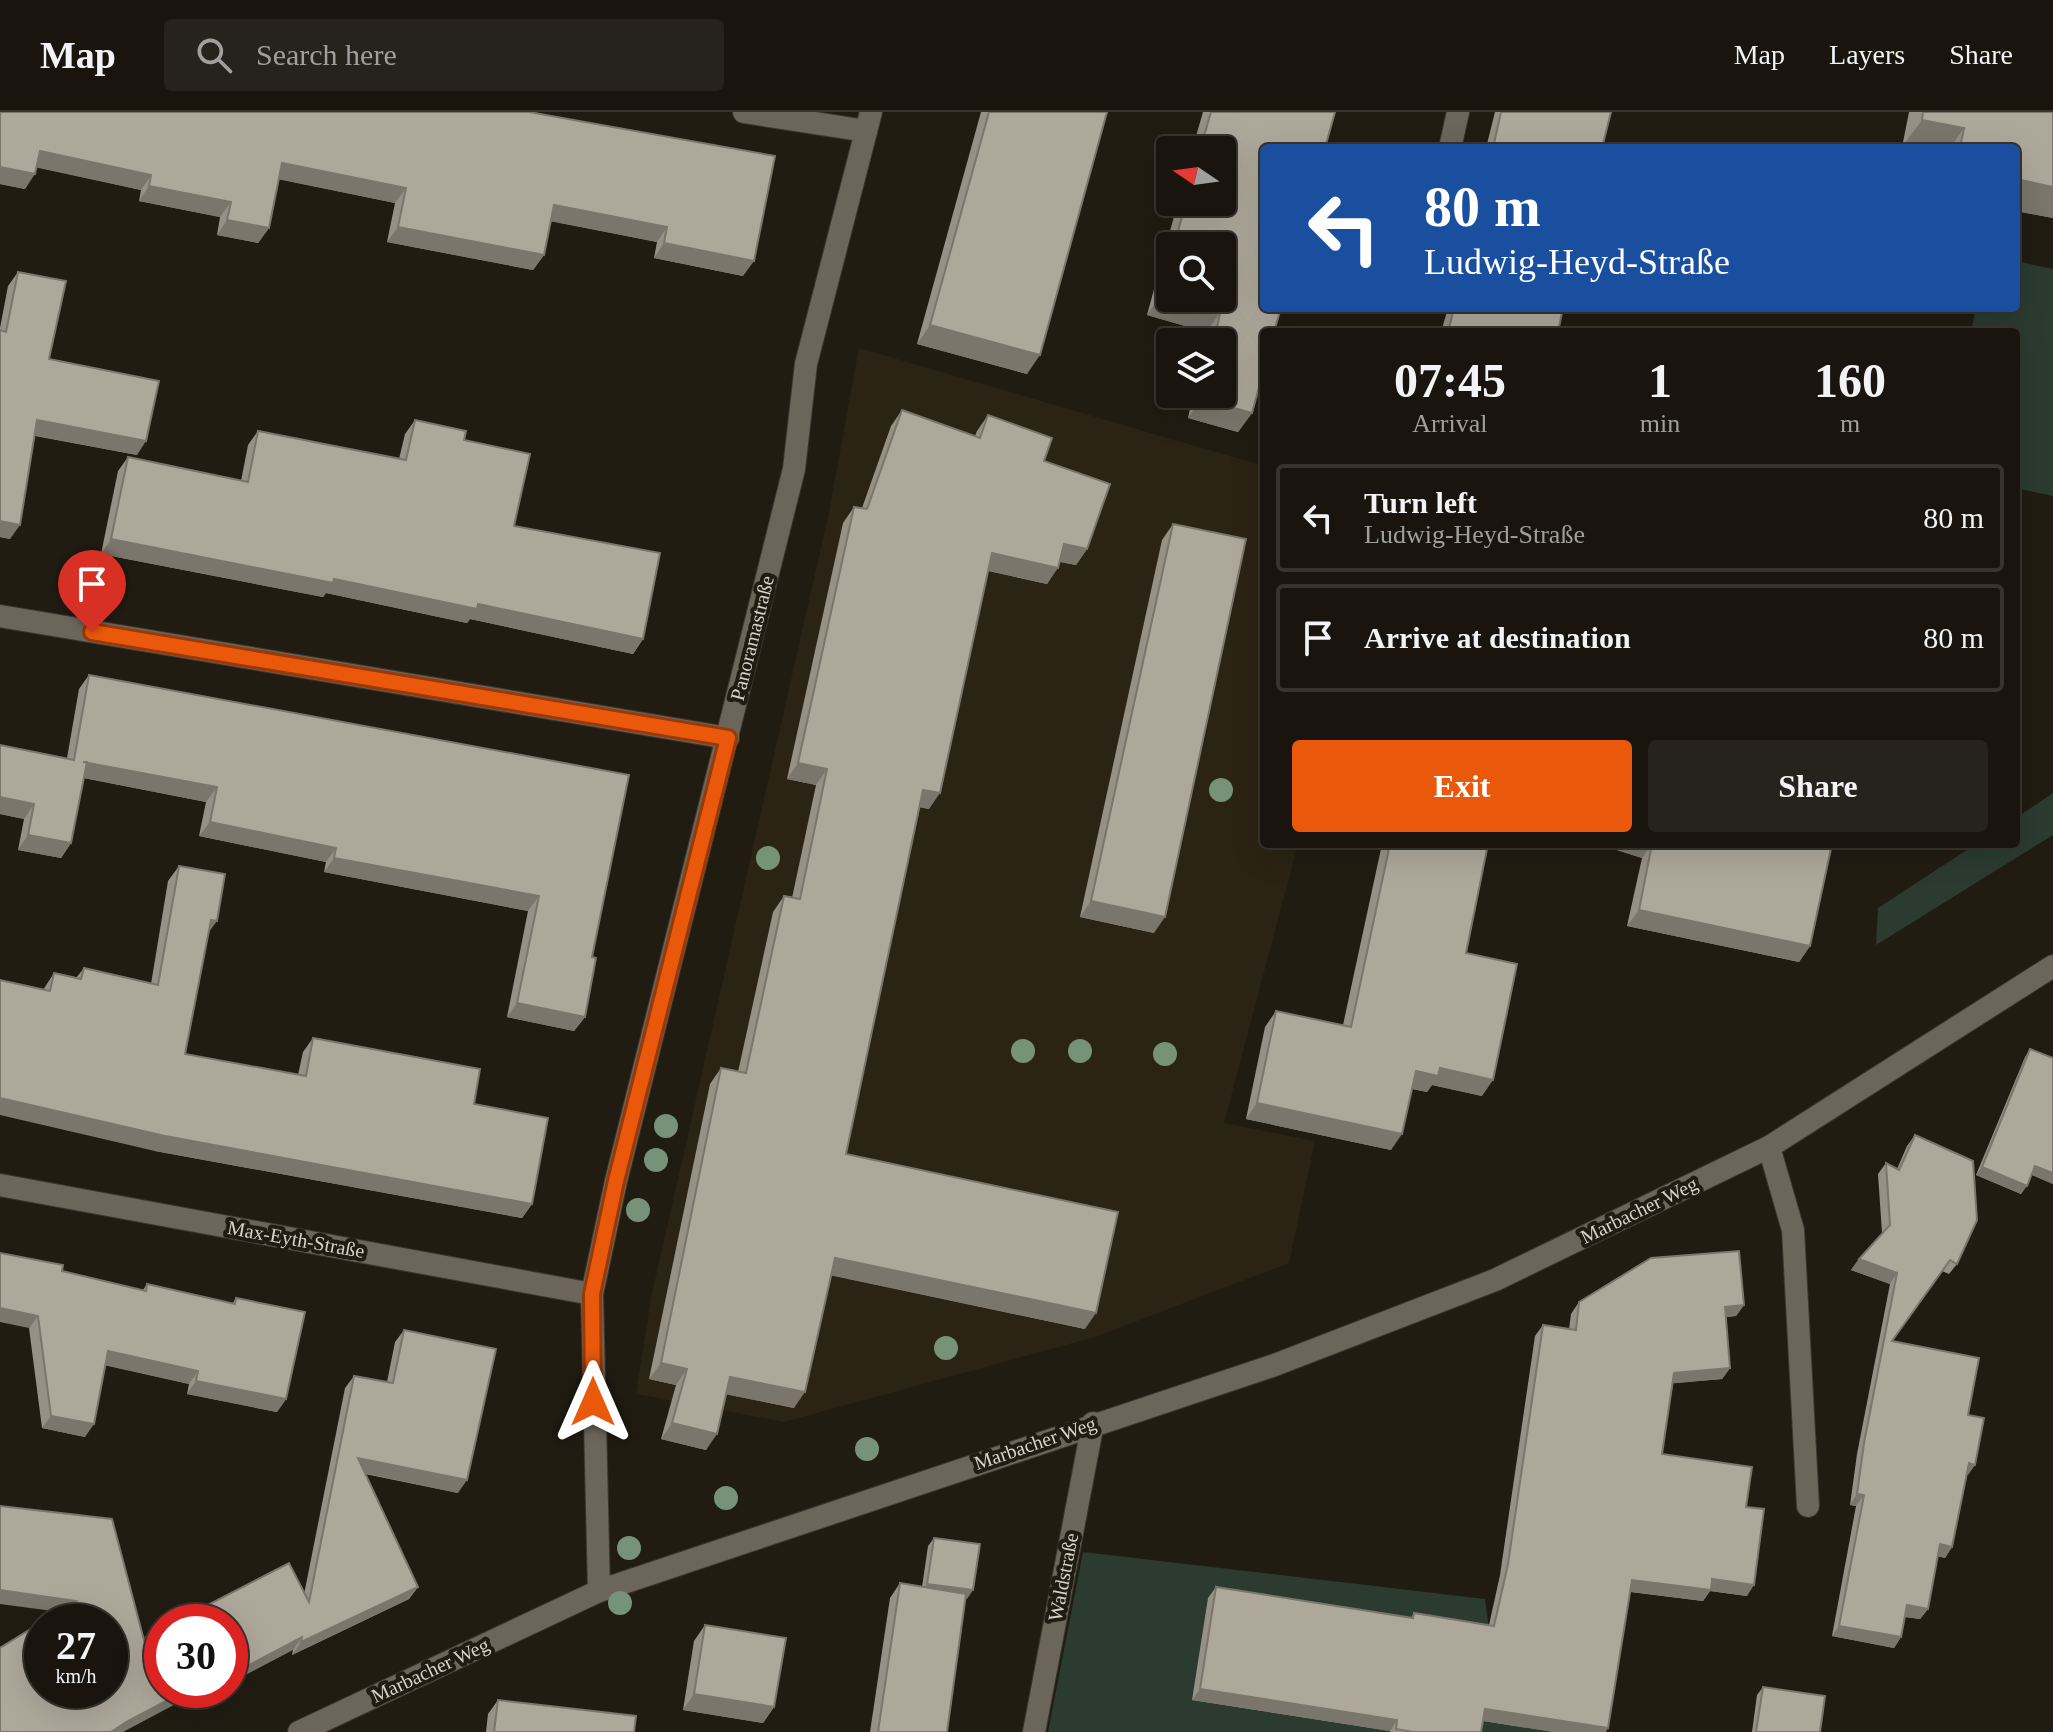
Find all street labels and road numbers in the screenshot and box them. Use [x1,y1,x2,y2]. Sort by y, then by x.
street label: Panoramastraße [726,573,778,703]
street label: Marbacher Weg [1577,1172,1702,1249]
street label: Max-Eyth-Straße [226,1216,366,1263]
street label: Marbacher Weg [971,1412,1099,1475]
street label: Waldstraße [1044,1531,1082,1623]
street label: Marbacher Weg [368,1633,493,1708]

